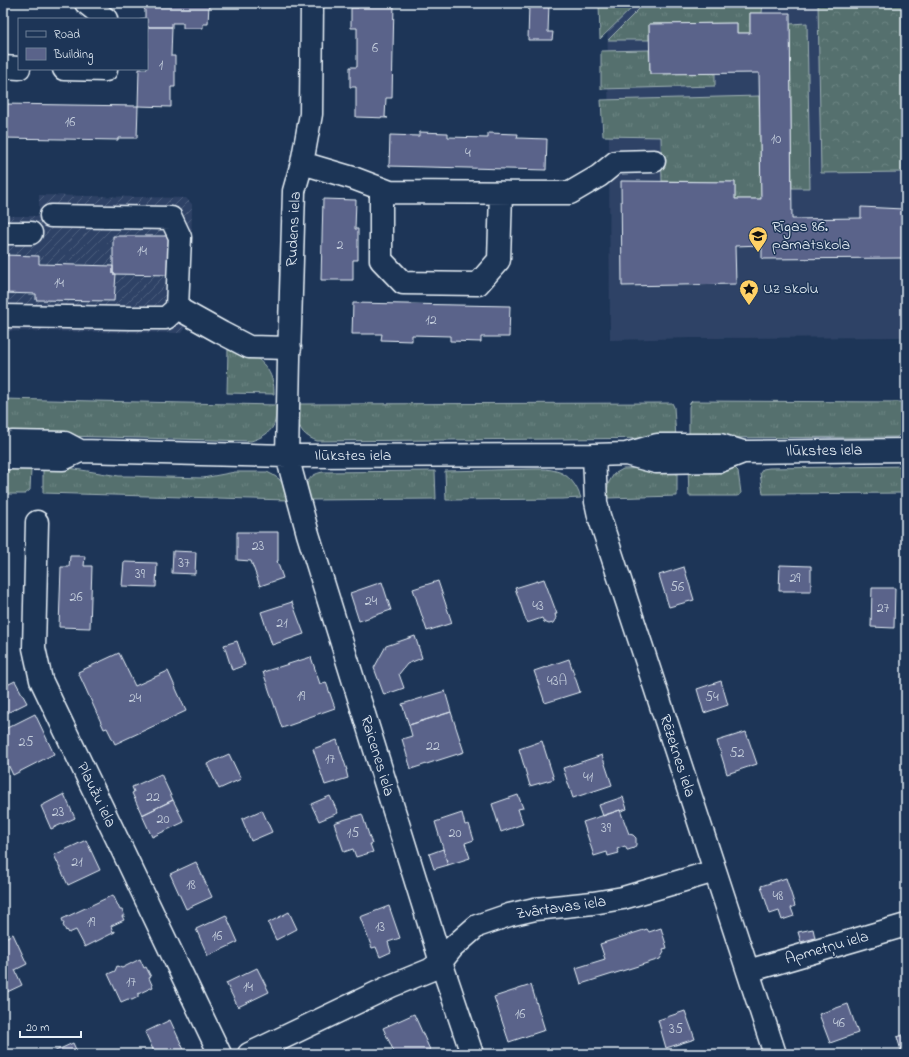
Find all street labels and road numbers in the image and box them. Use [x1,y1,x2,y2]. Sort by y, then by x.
street label: Rudens iela [280,191,308,267]
street label: Ilūkstes iela [785,438,863,464]
street label: Ilūkstes iela [315,444,391,468]
street label: Rēzeknes iela [652,712,702,800]
street label: Raicenes iela [353,713,401,799]
street label: Plaužu iela [70,758,122,832]
street label: Zvārtavas iela [514,890,608,926]
street label: Apmetņu iela [782,925,872,971]

